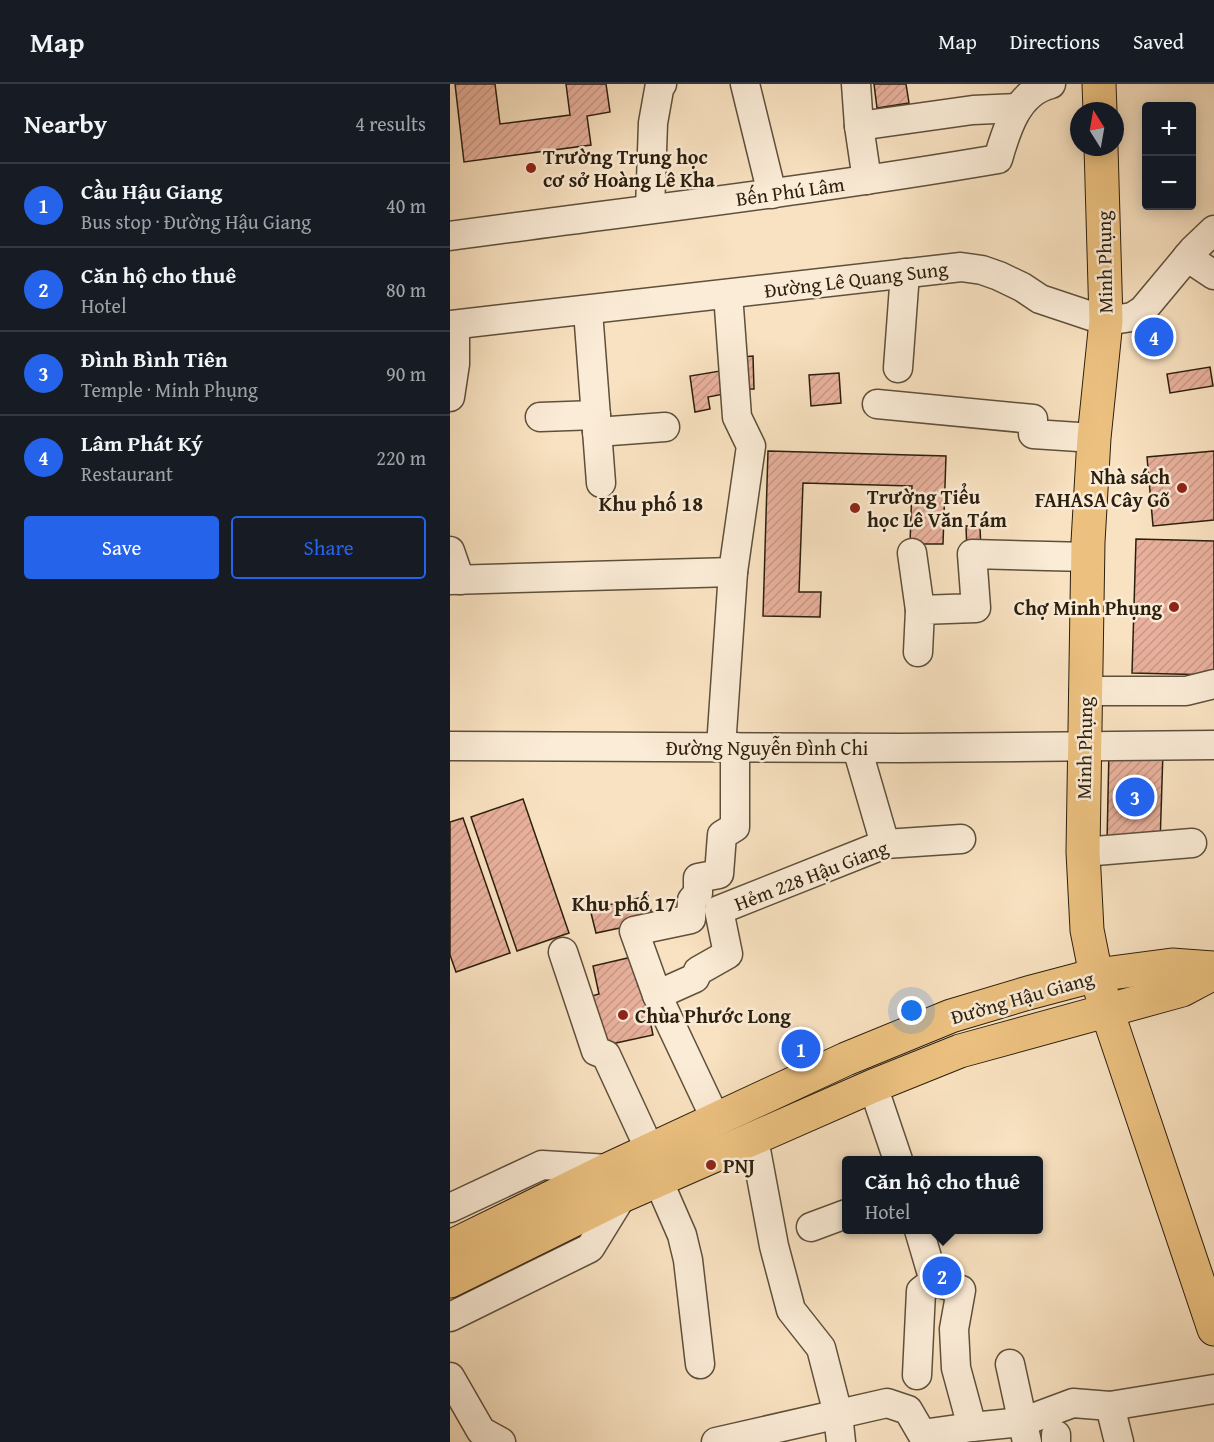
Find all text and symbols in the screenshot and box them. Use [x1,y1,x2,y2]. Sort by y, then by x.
text: Map [30,21,84,62]
text: Map [938,26,977,57]
text: Directions [1010,26,1100,57]
text: Saved [1133,26,1184,57]
north arrow [1070,102,1124,156]
map controls [1142,102,1196,210]
button: + [1142,102,1196,156]
text: Nearby [24,104,107,143]
text: 4 results [355,109,426,138]
place label: Trường Trung học cơ sở Hoàng Lê Kha [543,142,715,194]
button: − [1142,156,1196,210]
marker: Trường Trung học cơ sở Hoàng Lê Kha [524,161,538,175]
street label: Bến Phú Lâm [734,169,847,213]
text: Cầu Hậu Giang [81,175,222,207]
text: 1 [38,191,49,220]
text: 40 m [386,191,426,220]
text: Bus stop · Đường Hậu Giang [81,207,311,236]
street label: Minh Phụng [1089,210,1119,314]
street label: Đường Lê Quang Sung [763,253,950,305]
text: Căn hộ cho thuê [81,259,236,291]
text: 2 [38,275,49,304]
text: 80 m [386,275,426,304]
text: Hotel [81,291,127,320]
pin: 4 [1134,314,1174,360]
text: Đình Bình Tiên [81,343,228,375]
text: 3 [38,359,49,388]
text: 90 m [386,359,426,388]
text: Temple · Minh Phụng [81,375,258,404]
text: Lâm Phát Ký [81,427,203,459]
text: 4 [38,443,49,472]
text: 220 m [376,443,426,472]
text: Restaurant [81,459,173,488]
place label: Nhà sách FAHASA Cây Gõ [1035,462,1170,514]
marker: Nhà sách FAHASA Cây Gõ [1175,481,1189,495]
place label: Trường Tiểu học Lê Văn Tám [867,482,1007,534]
district label: Khu phố 18 [599,488,703,519]
marker: Trường Tiểu học Lê Văn Tám [848,501,862,515]
button: Save [24,516,219,579]
button: Share [231,516,426,579]
place label: Chợ Minh Phụng [1014,593,1162,622]
marker: Chợ Minh Phụng [1167,600,1181,614]
street label: Minh Phụng [1069,696,1099,800]
street label: Đường Nguyễn Đình Chi [666,733,869,762]
pin: 3 [1116,774,1154,820]
street label: Hẻm 228 Hậu Giang [730,832,892,918]
district label: Khu phố 17 [572,888,676,919]
street label: Đường Hậu Giang [947,963,1097,1031]
your location [897,996,926,1025]
place label: Chùa Phước Long [635,1001,791,1030]
marker: Chùa Phước Long [616,1008,630,1022]
pin: 1 [782,1026,820,1072]
place label: PNJ [723,1151,755,1180]
popup [842,1156,1043,1234]
marker: PNJ [704,1158,718,1172]
text: Căn hộ cho thuê [865,1165,1020,1197]
text: Hotel [865,1197,910,1226]
pin: 2 [922,1254,962,1298]

